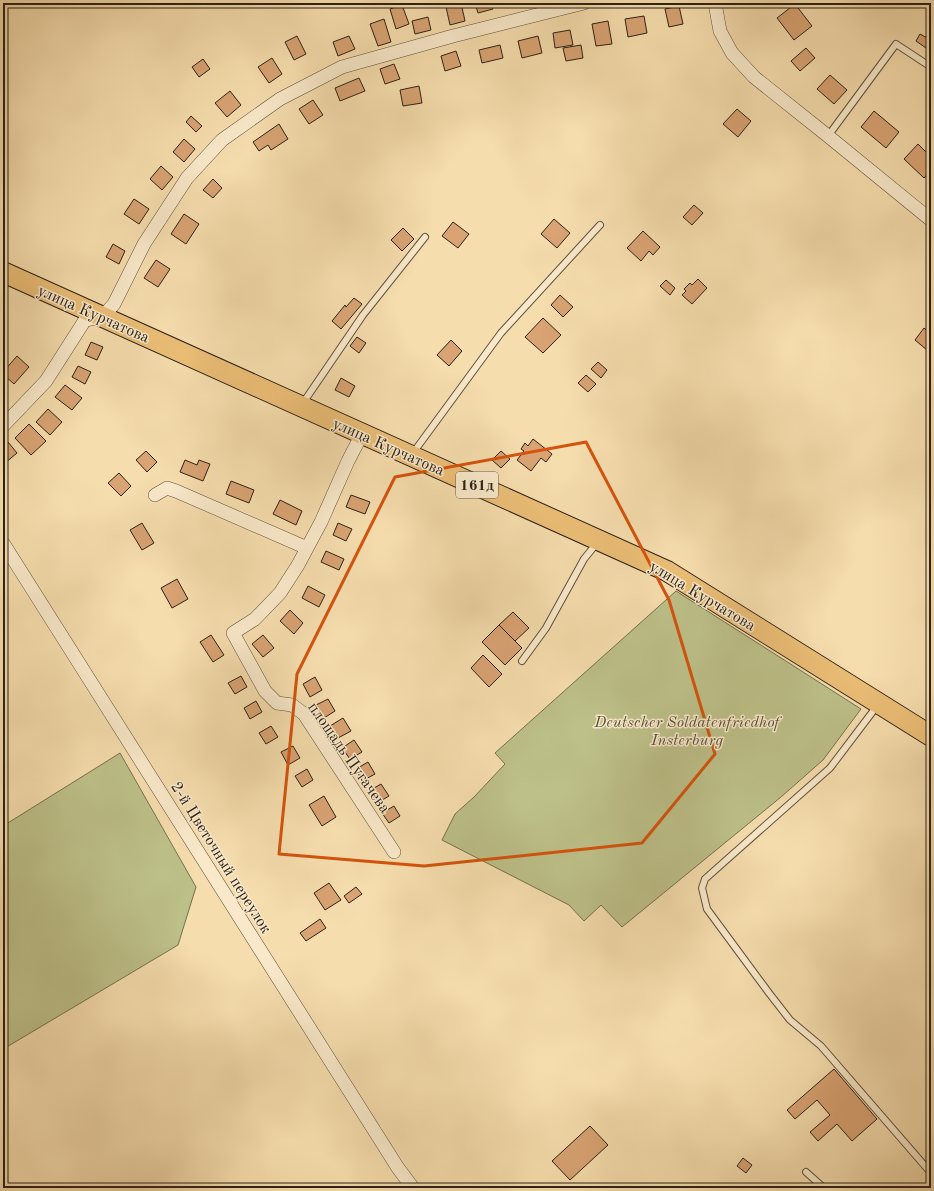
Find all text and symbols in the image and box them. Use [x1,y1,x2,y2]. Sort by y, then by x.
street label: улица Курчатова [35,283,152,347]
street label: улица Курчатова [330,416,447,480]
road number: 161д [456,472,498,498]
street label: улица Курчатова [646,559,758,635]
street label: площадь Пугачева [304,700,393,816]
park label: Deutscher Soldatenfriedhof Insterburg [593,715,783,749]
street label: 2-й Цветочный переулок [167,779,274,937]

